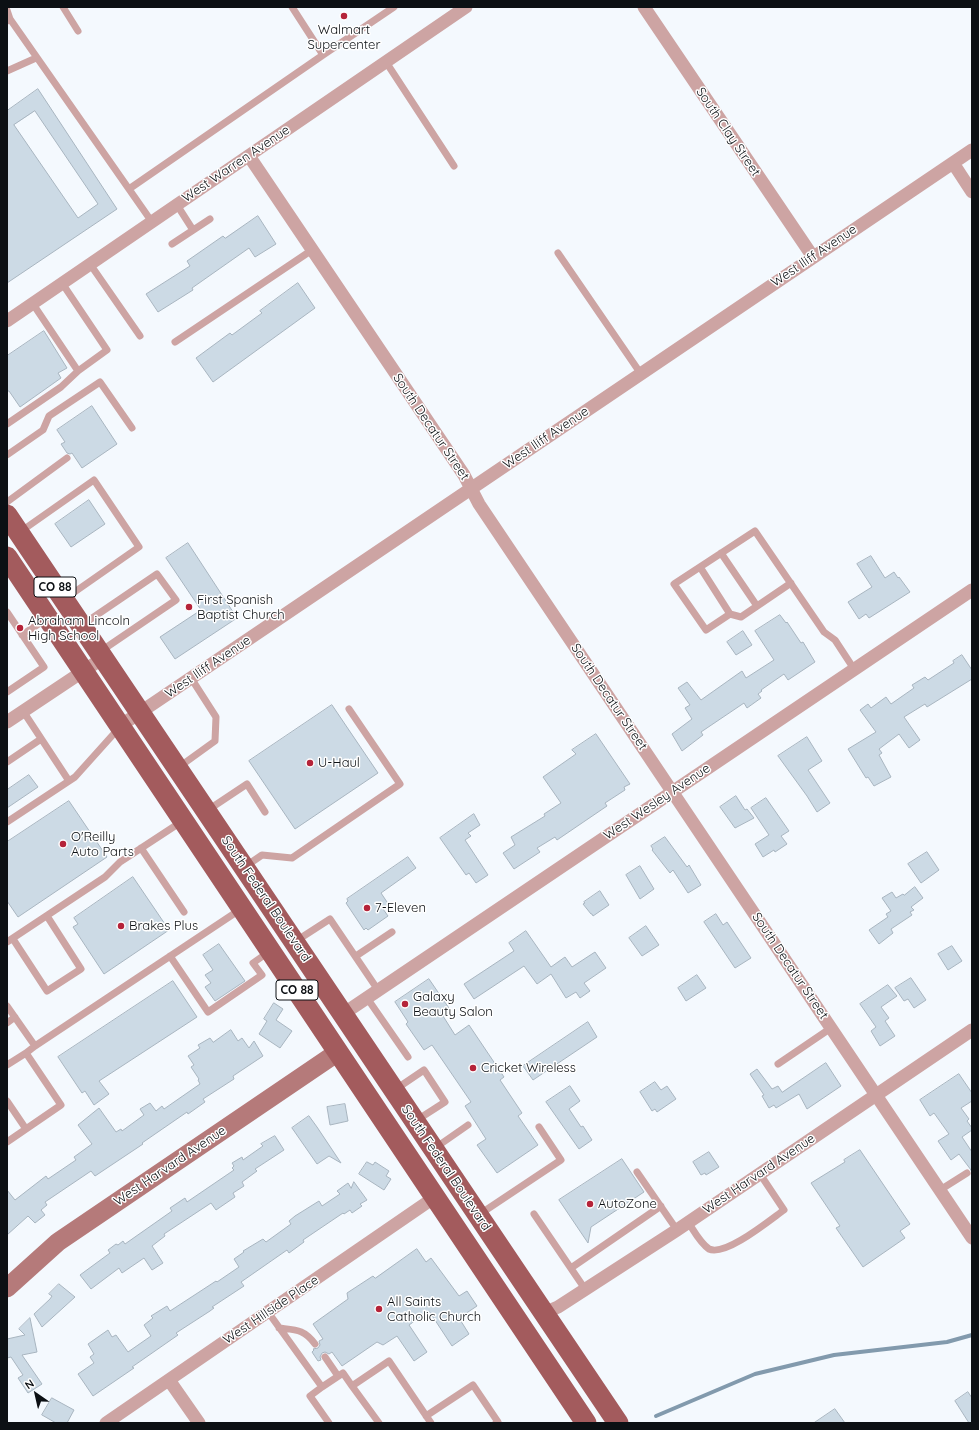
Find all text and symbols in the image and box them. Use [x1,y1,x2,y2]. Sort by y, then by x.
marker: Walmart Supercenter [339,11,349,21]
place label: Walmart Supercenter [308,22,380,53]
street label: South Clay Street [693,85,763,179]
street label: West Warren Avenue [179,122,293,206]
street label: West Iliff Avenue [768,222,860,290]
street label: South Decatur Street [390,371,472,483]
street label: West Iliff Avenue [500,404,592,472]
road number: CO 88 [34,577,76,597]
place label: First Spanish Baptist Church [197,592,285,623]
marker: First Spanish Baptist Church [184,602,194,612]
place label: Abraham Lincoln High School [28,613,130,644]
marker: Abraham Lincoln High School [15,623,25,633]
street label: West Iliff Avenue [162,633,254,701]
street label: South Decatur Street [568,641,650,753]
place label: U-Haul [318,755,360,771]
marker: U-Haul [305,758,315,768]
street label: West Wesley Avenue [601,761,713,843]
place label: O'Reilly Auto Parts [71,829,134,860]
street label: South Federal Boulevard [218,833,314,965]
marker: O'Reilly Auto Parts [58,839,68,849]
place label: 7-Eleven [375,900,426,916]
marker: 7-Eleven [362,903,372,913]
street label: South Decatur Street [749,910,831,1022]
place label: Brakes Plus [129,918,198,934]
marker: Brakes Plus [116,921,126,931]
road number: CO 88 [276,980,318,1000]
place label: Galaxy Beauty Salon [413,989,493,1020]
marker: Galaxy Beauty Salon [400,999,410,1009]
place label: Cricket Wireless [481,1060,576,1076]
marker: Cricket Wireless [468,1063,478,1073]
street label: South Federal Boulevard [398,1102,494,1234]
street label: West Harvard Avenue [111,1123,229,1209]
street label: West Harvard Avenue [700,1131,818,1217]
place label: AutoZone [598,1196,657,1212]
marker: AutoZone [585,1199,595,1209]
street label: West Hillside Place [220,1272,322,1348]
place label: All Saints Catholic Church [387,1294,481,1325]
marker: All Saints Catholic Church [374,1304,384,1314]
north arrow [16,1374,56,1414]
text: N [22,1376,37,1392]

